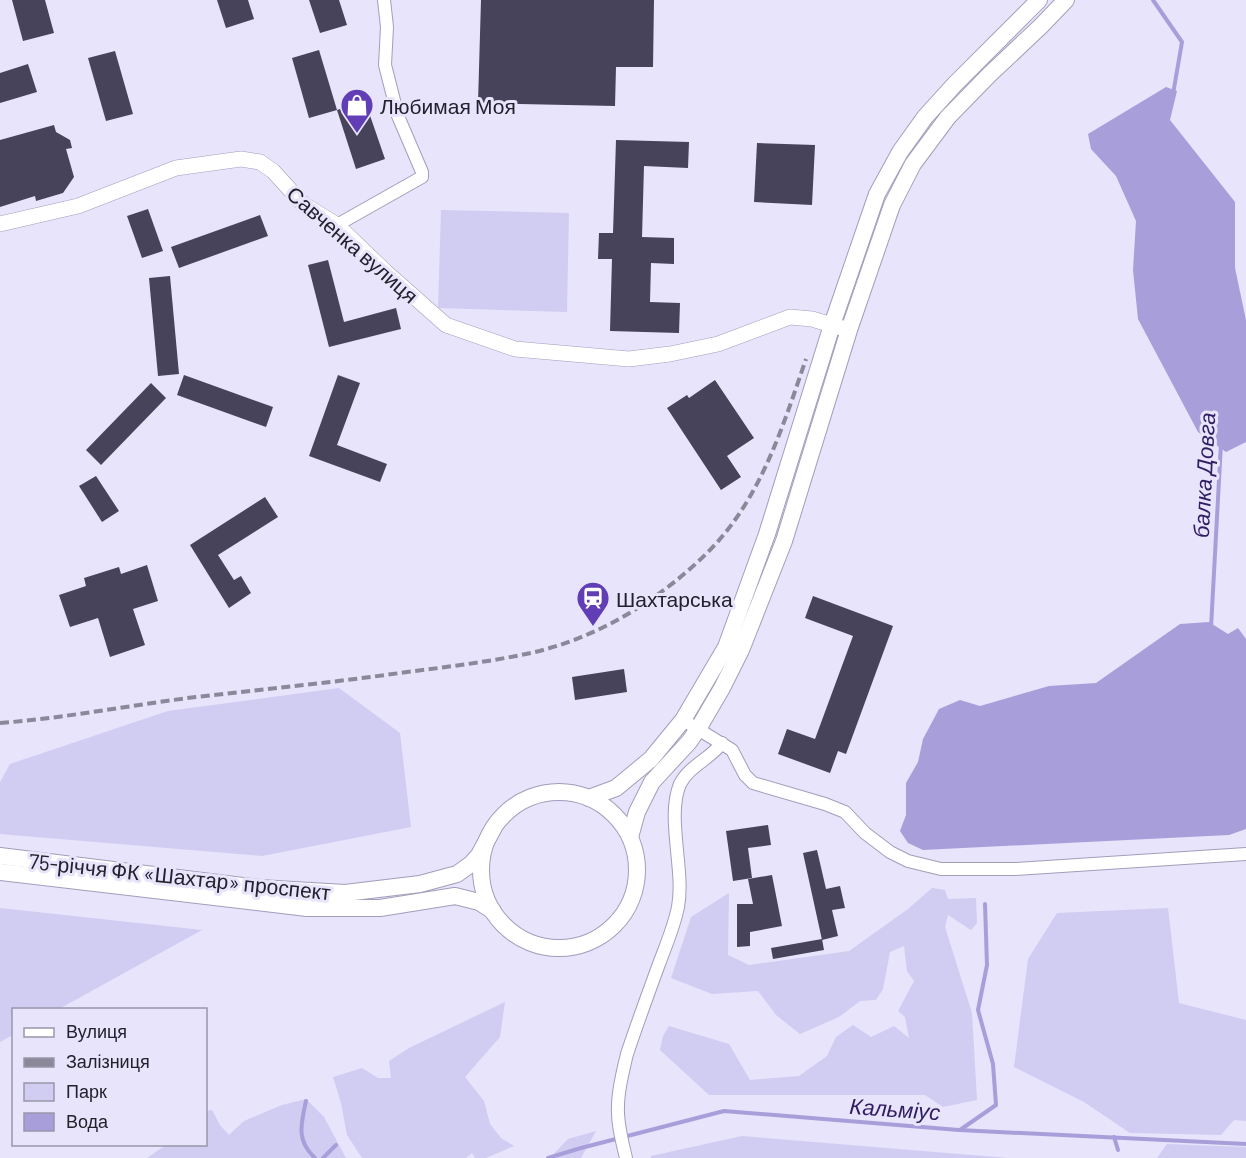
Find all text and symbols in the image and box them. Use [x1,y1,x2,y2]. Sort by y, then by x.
shop icon: Любимая Моя [339,87,375,134]
place label: Любимая Моя [380,93,516,118]
street label: Савченка вулиця [282,180,424,308]
water label: балка Довга [1187,412,1220,539]
station icon: Шахтарська [575,580,611,627]
place label: Шахтарська [616,586,733,611]
street label: 75-річчя ФК «Шахтар» проспект [28,848,333,904]
legend [12,1008,207,1146]
text: Вулиця [66,1020,127,1042]
text: Залізниця [66,1050,150,1072]
text: Парк [66,1080,107,1102]
water label: Кальміус [849,1092,941,1125]
text: Вода [66,1110,109,1132]

